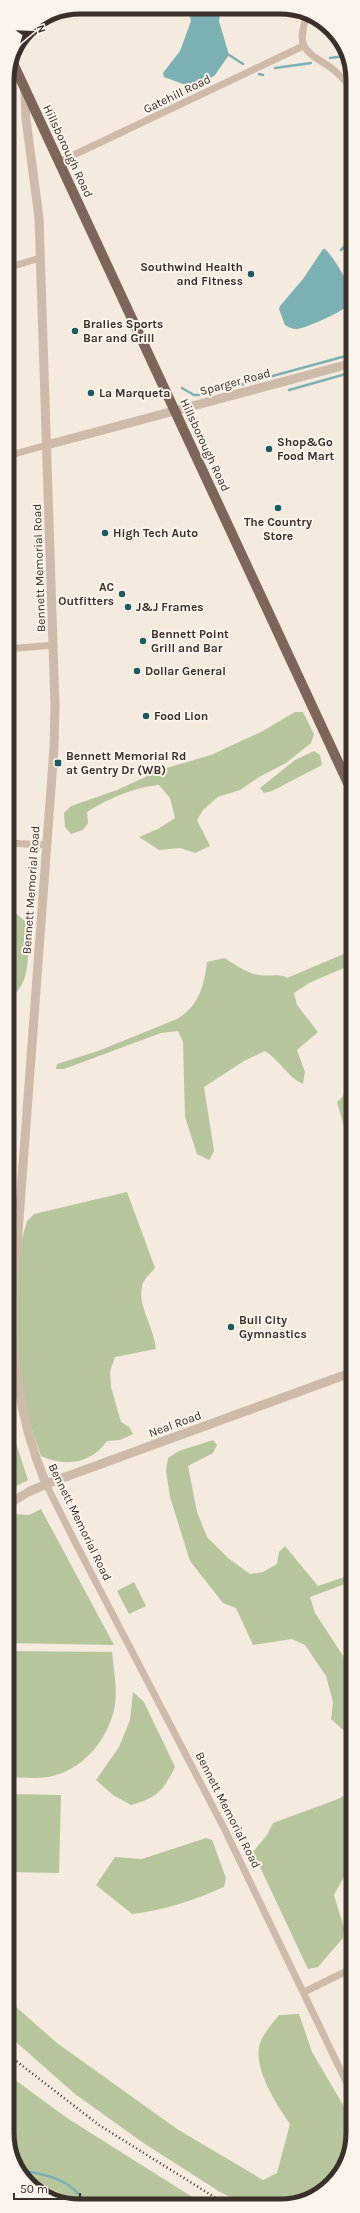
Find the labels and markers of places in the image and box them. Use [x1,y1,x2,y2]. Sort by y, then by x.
place label: Southwind Health and Fitness [140,260,243,288]
marker: Southwind Health and Fitness [246,269,256,279]
place label: Bralies Sports Bar and Grill [83,317,163,345]
marker: Bralies Sports Bar and Grill [70,326,80,336]
place label: La Marqueta [99,386,170,400]
marker: La Marqueta [86,388,96,398]
place label: Shop&Go Food Mart [277,435,334,463]
marker: Shop&Go Food Mart [264,444,274,454]
marker: The Country Store [273,503,283,513]
place label: The Country Store [244,515,312,543]
place label: High Tech Auto [113,526,198,540]
marker: High Tech Auto [100,528,110,538]
place label: AC Outfitters [58,580,114,608]
marker: AC Outfitters [117,589,127,599]
place label: J&J Frames [136,600,204,614]
marker: J&J Frames [123,602,133,612]
place label: Bennett Point Grill and Bar [151,627,229,655]
marker: Bennett Point Grill and Bar [138,636,148,646]
place label: Dollar General [145,664,226,678]
marker: Dollar General [132,666,142,676]
place label: Food Lion [154,709,208,723]
marker: Food Lion [141,711,151,721]
place label: Bennett Memorial Rd at Gentry Dr (WB) [66,749,186,777]
marker: Bennett Memorial Rd at Gentry Dr (WB) [53,758,63,768]
place label: Bull City Gymnastics [239,1313,307,1341]
marker: Bull City Gymnastics [226,1322,236,1332]

